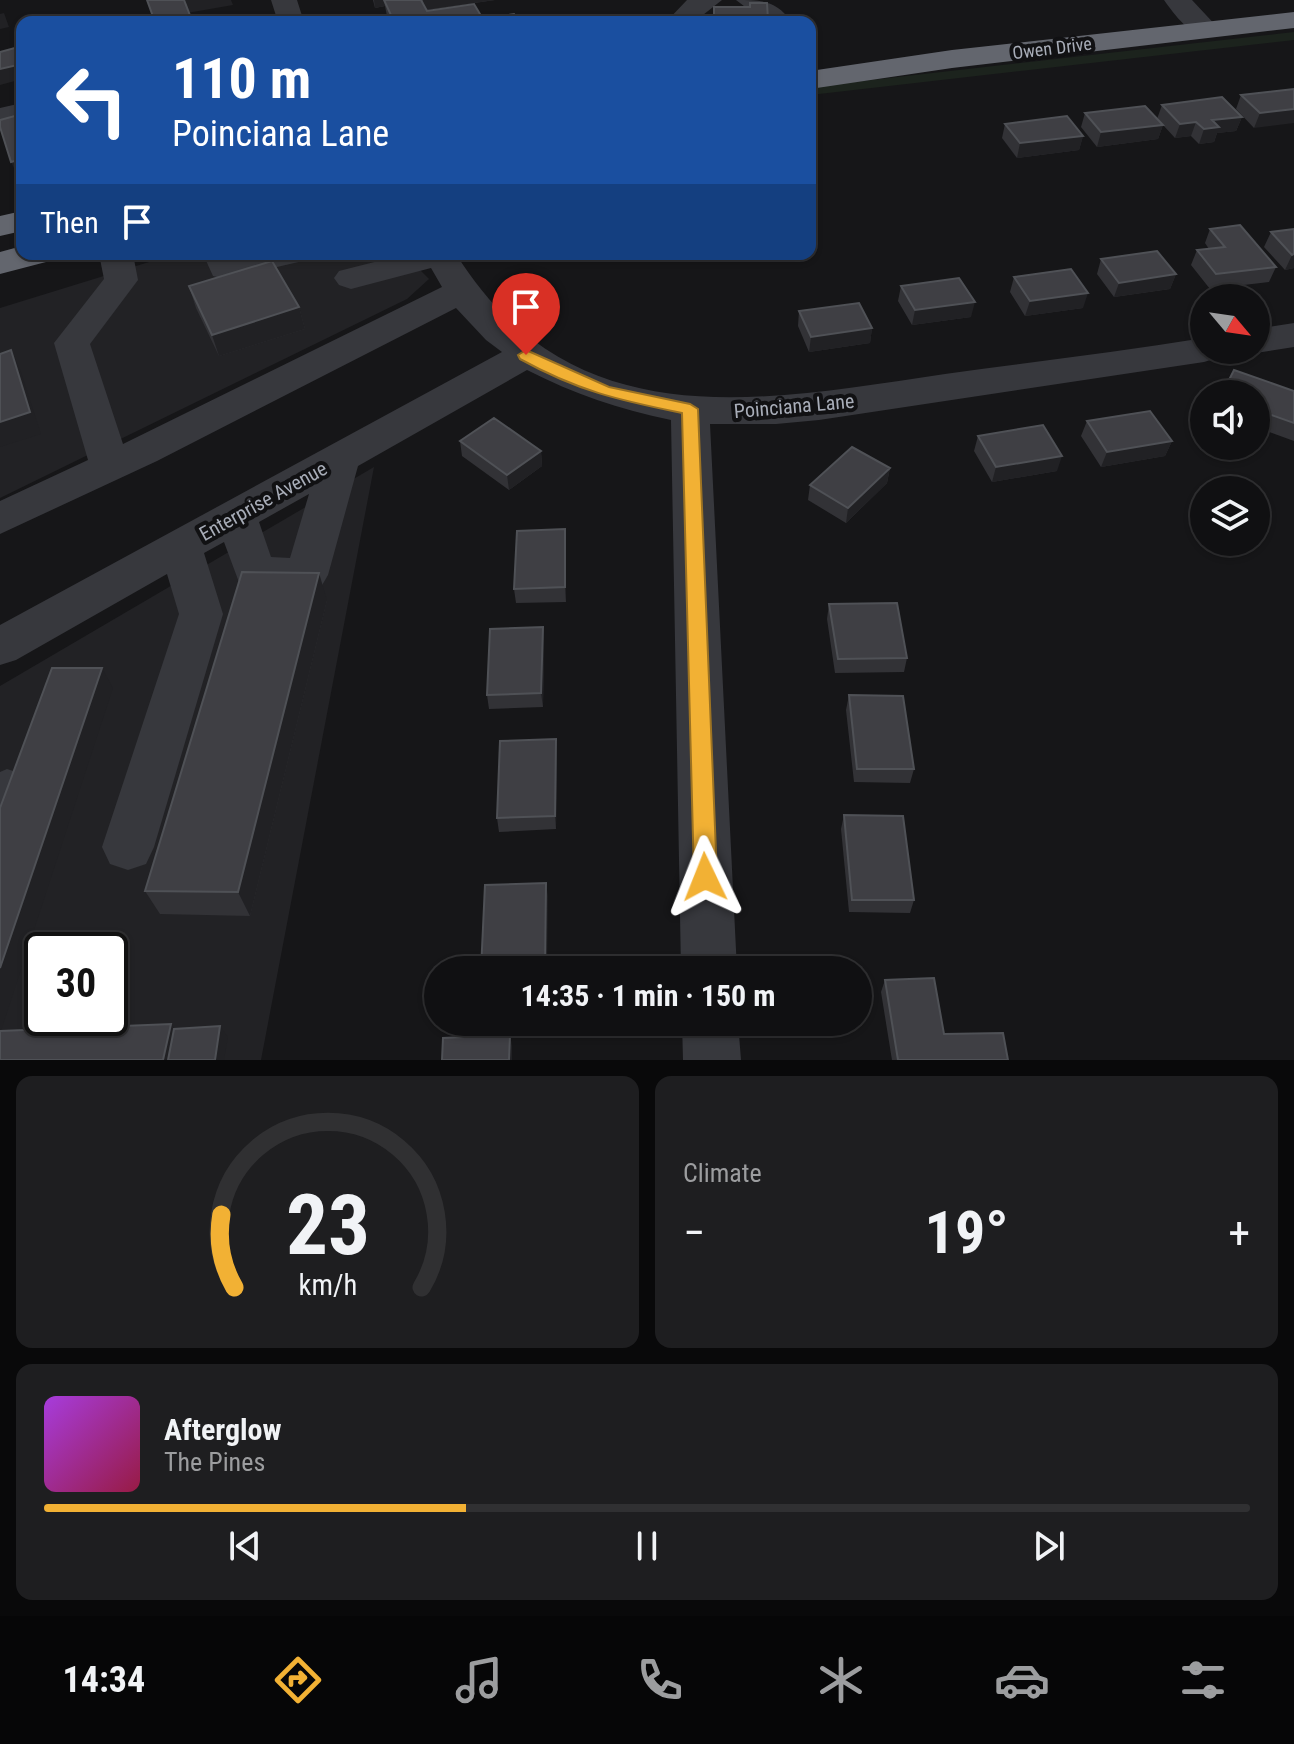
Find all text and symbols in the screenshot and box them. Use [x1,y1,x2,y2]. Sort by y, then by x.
street label: Owen Drive [1011,33,1093,63]
text: 110 m [172,46,311,112]
icon: left [40,48,144,152]
text: Poinciana Lane [172,113,389,155]
icon: arrive [115,200,159,244]
text: Then [40,205,99,240]
pin [492,273,560,355]
north arrow [1190,284,1270,364]
map controls [1190,284,1270,556]
icon: arrive [504,285,548,329]
button: sound [1190,380,1270,460]
street label: Poinciana Lane [733,389,855,423]
street label: Enterprise Avenue [195,456,331,546]
button: layers [1190,476,1270,556]
position arrow [663,835,747,919]
speed limit sign: 30 [24,932,128,1036]
text: 14:35 · 1 min · 150 m [521,978,775,1013]
text: Climate [683,1158,762,1188]
text: 23 [285,1177,370,1274]
text: 19° [925,1197,1009,1268]
text: − [683,1207,705,1259]
text: + [1228,1207,1250,1259]
text: km/h [298,1268,357,1302]
text: Afterglow [164,1412,282,1447]
text: The Pines [164,1447,265,1477]
icon: previous [223,1524,267,1568]
icon: pause [625,1524,669,1568]
icon: next [1027,1524,1071,1568]
icon: directions [270,1652,326,1708]
icon: music [451,1652,507,1708]
icon: phone [632,1652,688,1708]
icon: climate [813,1652,869,1708]
icon: car [994,1652,1050,1708]
icon: filters [1175,1652,1231,1708]
text: 14:34 [63,1659,145,1701]

